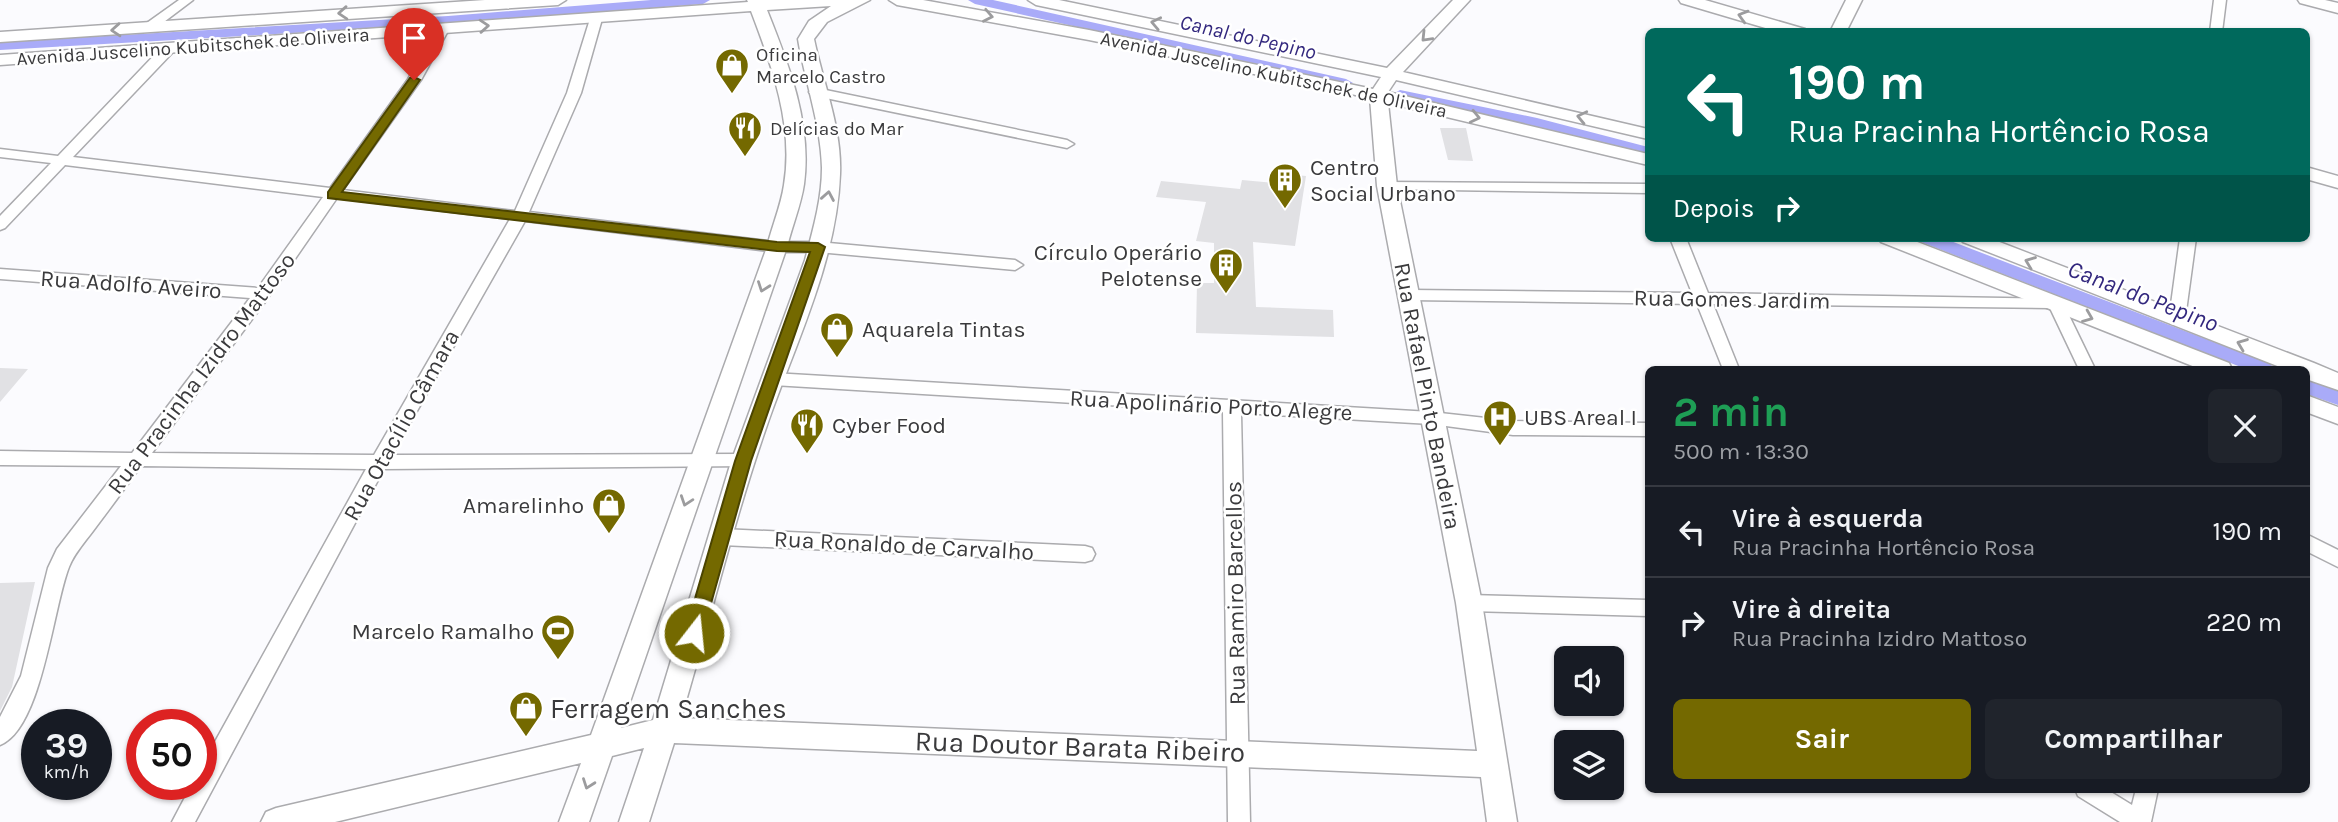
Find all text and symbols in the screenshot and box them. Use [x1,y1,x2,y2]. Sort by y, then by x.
one-way arrow [337,5,348,20]
one-way arrow [982,7,994,22]
pin [384,8,444,80]
one-way arrow [1737,9,1749,24]
water label: Canal do Pepino [1178,10,1319,64]
one-way arrow [1150,16,1162,31]
icon: arrive [395,19,433,57]
one-way arrow [478,19,489,34]
one-way arrow [111,22,122,37]
street label: Avenida Juscelino Kubitschek de Oliveira [16,24,370,70]
street label: Avenida Juscelino Kubitschek de Oliveira [1099,27,1449,123]
one-way arrow [1422,29,1435,42]
place label: Oficina Marcelo Castro [756,44,886,88]
shop icon: Oficina Marcelo Castro [713,46,751,95]
text: 190 m [1788,54,1925,111]
icon: left [1673,56,1764,147]
one-way arrow [1469,108,1481,123]
restaurant icon: Delícias do Mar [726,109,764,158]
one-way arrow [1577,111,1589,125]
text: Rua Pracinha Hortêncio Rosa [1788,113,2210,150]
place label: Delícias do Mar [770,118,903,140]
place label: Centro Social Urbano [1310,154,1456,207]
building icon: Centro Social Urbano [1266,161,1304,210]
icon: right [1768,189,1806,227]
one-way arrow [820,190,835,202]
text: Depois [1673,193,1754,224]
place label: Círculo Operário Pelotense [1034,239,1202,292]
building icon: Círculo Operário Pelotense [1207,246,1245,295]
street label: Rua Pracinha Izidro Mattoso [102,247,301,499]
water label: Canal do Pepino [2064,255,2222,338]
one-way arrow [2025,256,2037,270]
street label: Rua Rafael Pinto Bandeira [1388,260,1467,532]
street label: Rua Adolfo Aveiro [39,265,223,304]
one-way arrow [757,280,771,292]
street label: Rua Gomes Jardim [1633,284,1831,315]
one-way arrow [2082,308,2094,322]
shop icon: Aquarela Tintas [818,310,856,359]
place label: Aquarela Tintas [862,316,1026,343]
street label: Rua Otacílio Câmara [338,325,465,525]
one-way arrow [2237,339,2249,353]
street label: Rua Apolinário Porto Alegre [1069,385,1353,426]
text: 2 min [1673,387,1789,437]
button: close [2208,389,2282,463]
hospital icon: UBS Areal I [1481,398,1519,447]
place label: UBS Areal I [1524,404,1637,431]
restaurant icon: Cyber Food [788,406,826,455]
place label: Cyber Food [832,412,946,439]
text: 500 m · 13:30 [1673,438,1809,465]
street label: Rua Ramiro Barcellos [1220,481,1251,705]
shop icon: Amarelinho [590,486,628,535]
place label: Amarelinho [463,492,584,519]
one-way arrow [680,495,694,507]
text: Vire à esquerda [1732,503,1923,534]
icon: left [1673,513,1711,551]
text: 190 m [2212,516,2282,547]
street label: Rua Ronaldo de Carvalho [773,525,1035,566]
text: Rua Pracinha Hortêncio Rosa [1732,534,2035,561]
text: Vire à direita [1732,594,1891,625]
position arrow [657,596,731,670]
icon: right [1673,604,1711,642]
text: 220 m [2206,607,2282,638]
sports icon: Marcelo Ramalho [539,612,577,661]
place label: Marcelo Ramalho [352,618,534,645]
text: Rua Pracinha Izidro Mattoso [1732,625,2027,652]
map controls [1554,646,1624,800]
button: sound [1554,646,1624,716]
shop icon: Ferragem Sanches [507,689,545,738]
place label: Ferragem Sanches [550,692,787,725]
button: Sair [1673,699,1971,779]
button: Compartilhar [1985,699,2282,779]
speed limit sign: 50 [126,709,217,800]
street label: Rua Doutor Barata Ribeiro [914,724,1246,769]
text: 39 [45,725,88,766]
button: layers [1554,730,1624,800]
text: km/h [44,761,89,783]
one-way arrow [582,777,596,789]

